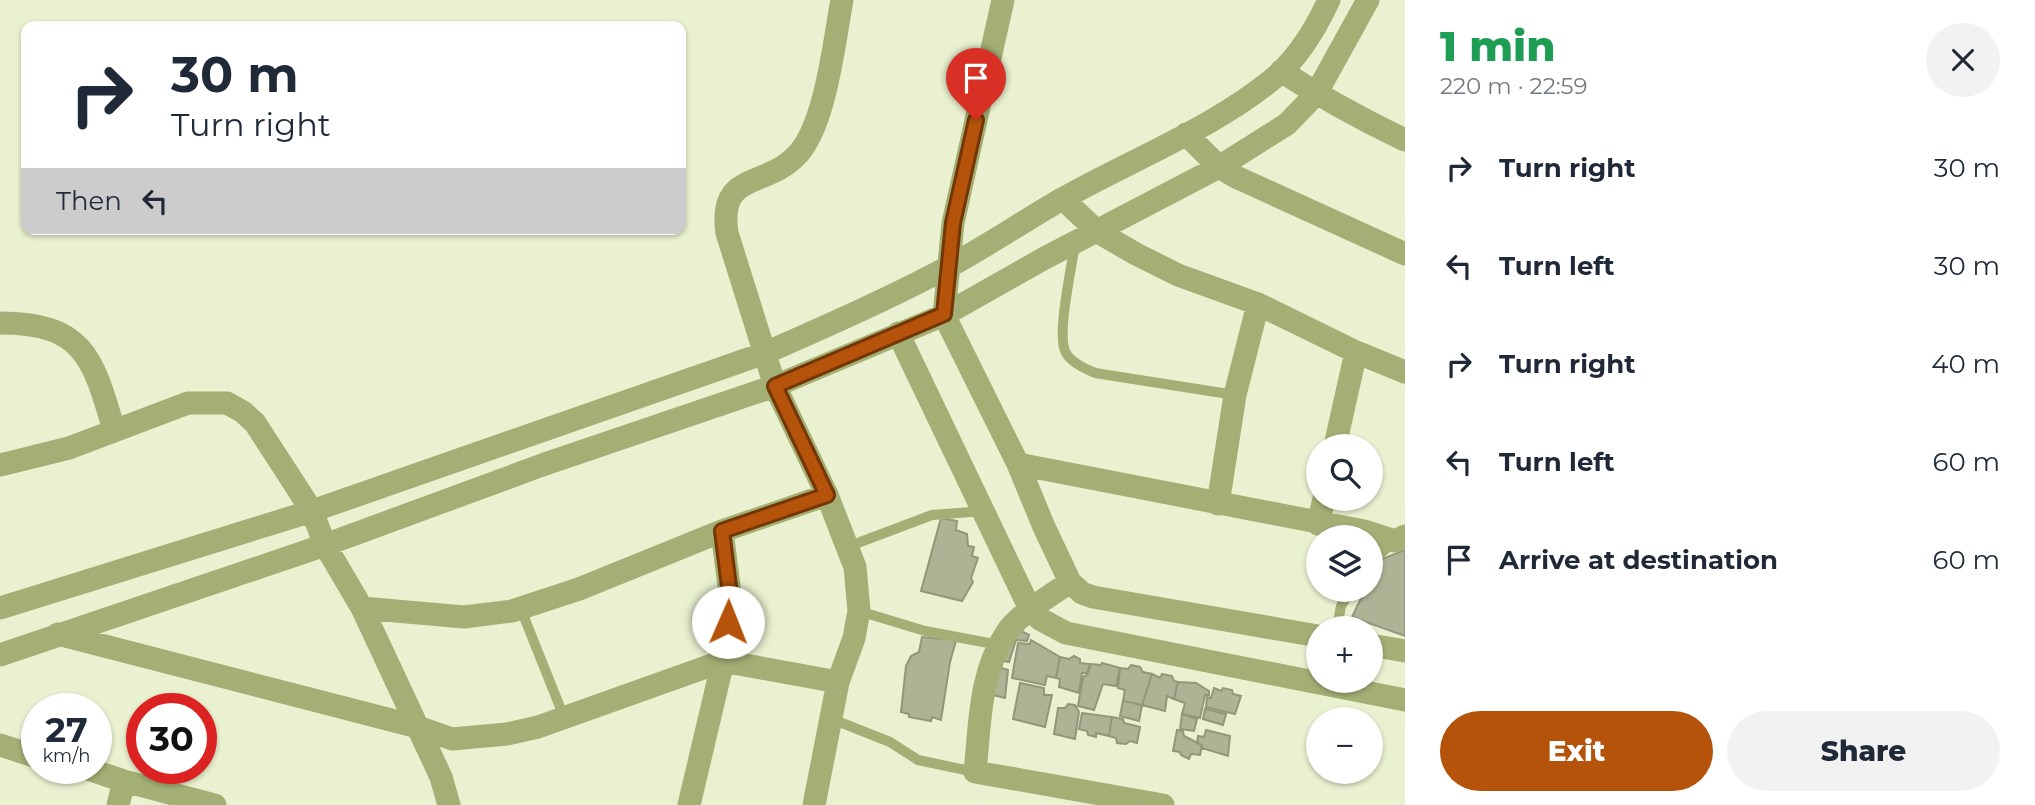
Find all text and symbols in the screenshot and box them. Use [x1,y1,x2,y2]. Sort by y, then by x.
text: 1 min [1440,20,1556,72]
button: close [1926,23,2000,97]
text: 30 m [171,45,299,104]
pin [946,48,1006,120]
icon: right [56,49,147,140]
icon: arrive [957,59,995,97]
text: 220 m · 22:59 [1440,72,1588,100]
text: Turn right [171,105,331,144]
icon: right [1440,149,1478,187]
text: Turn right [1499,152,1635,184]
text: 30 m [1934,152,2000,184]
icon: left [136,182,174,220]
text: Then [56,185,122,217]
icon: left [1440,247,1478,285]
text: Turn left [1499,250,1615,282]
text: 30 m [1934,250,2000,282]
icon: right [1440,345,1478,383]
text: Turn right [1499,348,1635,380]
text: 40 m [1931,348,2000,380]
map controls [1306,434,1383,784]
button: search [1306,434,1383,511]
icon: left [1440,443,1478,481]
text: Turn left [1499,446,1615,478]
text: 60 m [1933,446,2000,478]
button: layers [1306,525,1383,602]
icon: arrive [1440,541,1478,579]
text: Arrive at destination [1499,544,1778,576]
text: 60 m [1933,544,2000,576]
position arrow [691,585,765,659]
button: + [1306,616,1383,693]
speed limit sign: 30 [126,693,217,784]
button: − [1306,707,1383,784]
text: 27 [45,708,88,751]
button: Exit [1440,711,1713,791]
button: Share [1727,711,2000,791]
text: km/h [42,745,91,767]

